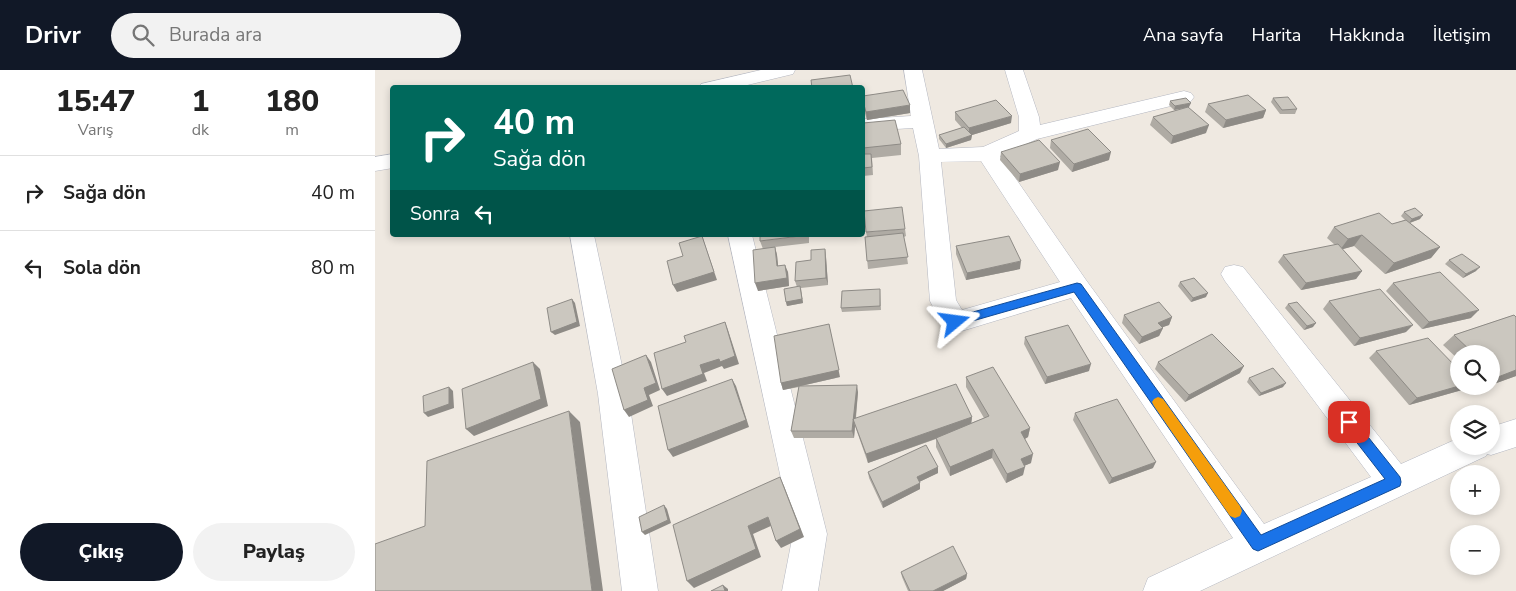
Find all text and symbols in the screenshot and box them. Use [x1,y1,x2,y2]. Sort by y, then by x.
search box [111,13,461,58]
text: Drivr [25,19,81,51]
icon: search [129,21,157,49]
text: Burada ara [169,22,262,48]
text: Ana sayfa [1143,23,1223,47]
text: Harita [1251,23,1301,47]
text: Hakkında [1329,23,1405,47]
text: İletişim [1433,23,1491,47]
text: 15:47 [56,81,136,122]
text: 1 [191,81,209,122]
text: 180 [265,81,319,122]
text: 40 m [493,99,575,146]
icon: right [410,105,475,170]
text: Varış [78,119,114,141]
text: dk [192,119,209,141]
text: m [285,119,299,141]
text: Sağa dön [493,144,586,174]
icon: right [20,179,48,207]
text: Sağa dön [63,180,146,206]
text: 40 m [311,180,355,206]
icon: left [470,200,498,228]
text: Sonra [410,201,460,227]
icon: left [20,254,48,282]
text: Sola dön [63,255,141,281]
text: 80 m [311,255,355,281]
position arrow [928,295,980,347]
map controls [1450,345,1500,575]
button: search [1450,345,1500,395]
pin [1328,401,1370,443]
button: layers [1450,405,1500,455]
icon: arrive [1335,408,1363,436]
button: + [1450,465,1500,515]
button: Çıkış [20,523,183,581]
button: Paylaş [193,523,355,581]
button: − [1450,525,1500,575]

